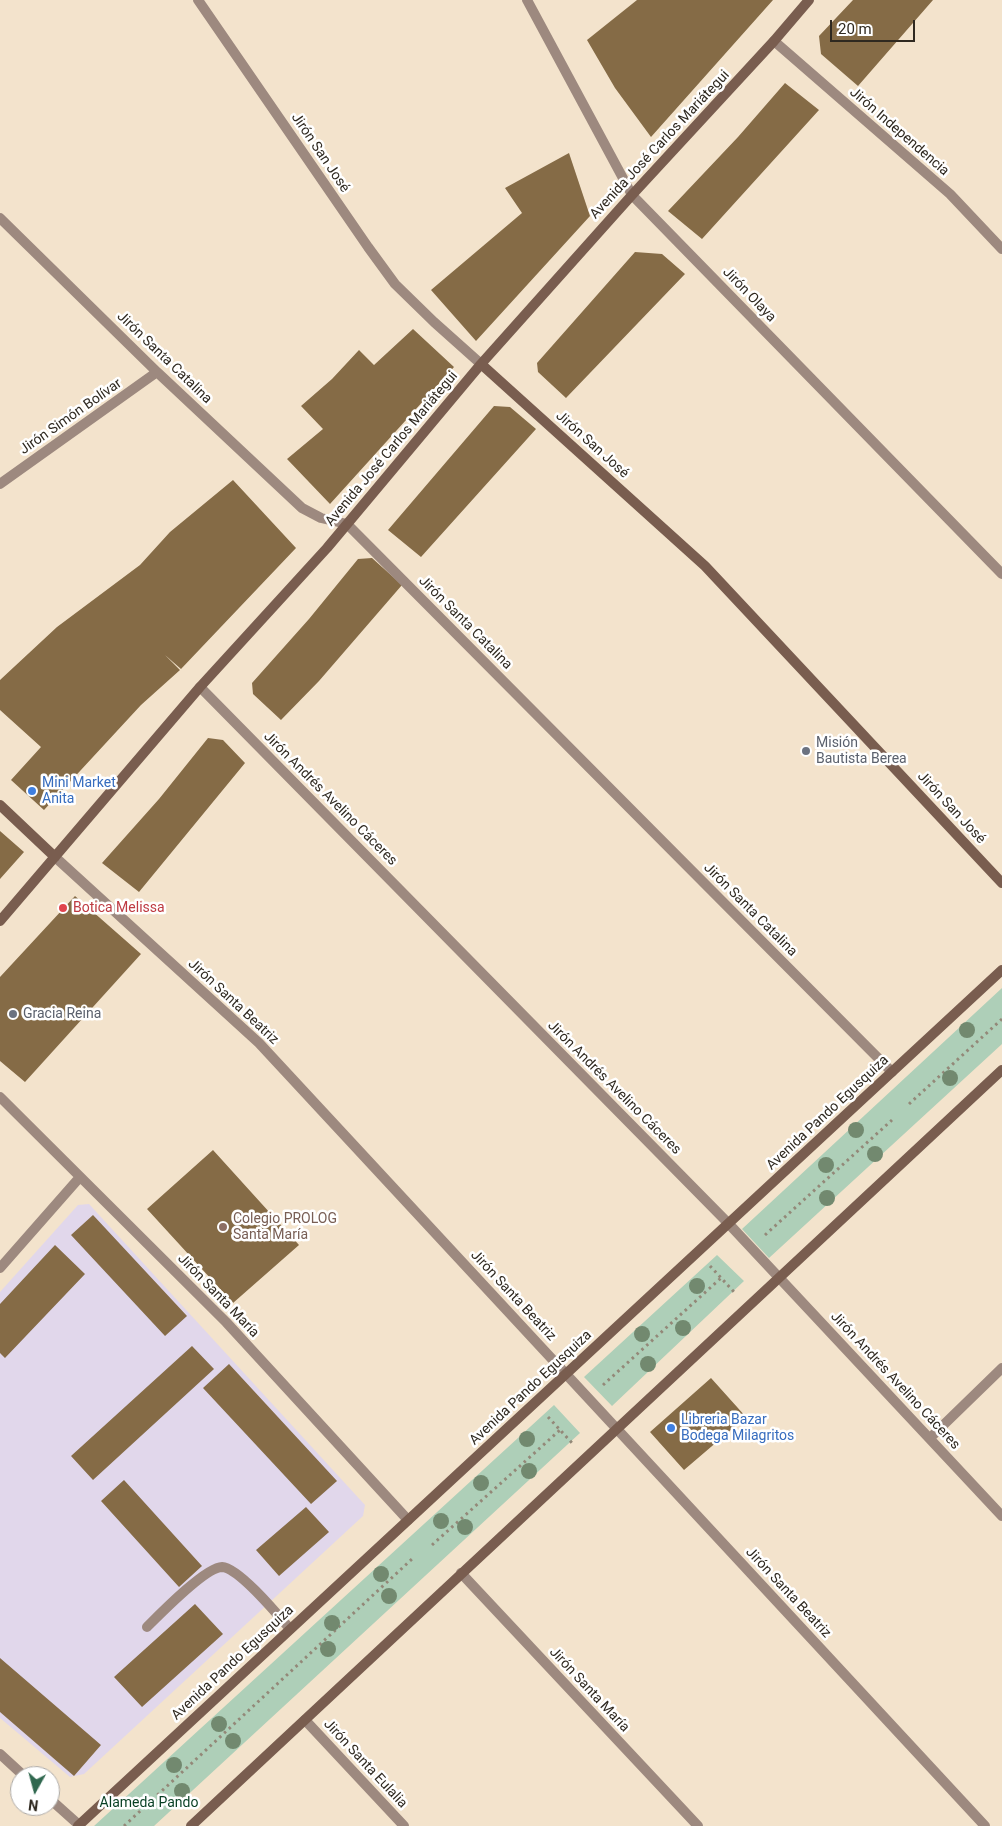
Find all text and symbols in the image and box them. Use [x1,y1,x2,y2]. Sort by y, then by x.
scale bar [832,10,917,42]
text: 20 m [838,20,872,38]
street label: Avenida José Carlos Mariátegui [587,67,733,223]
street label: Jirón Independencia [846,84,952,180]
street label: Jirón San José [287,110,353,196]
street label: Jirón Olaya [719,264,779,326]
street label: Jirón Santa Catalina [113,308,215,408]
street label: Avenida José Carlos Mariátegui [322,368,462,530]
street label: Jirón Simón Bolívar [17,375,125,459]
street label: Jirón San José [552,408,632,482]
street label: Jirón Santa Catalina [415,573,515,673]
street label: Jirón Andrés Avelino Cáceres [260,729,400,869]
place label: Misión Bautista Berea [816,735,907,768]
marker: Misión Bautista Berea [800,745,812,757]
street label: Jirón San José [913,768,989,848]
place label: Mini Market Anita [42,775,116,808]
marker: Mini Market Anita [26,785,38,797]
street label: Jirón Santa Catalina [700,860,800,960]
place label: Botica Melissa [73,900,165,916]
marker: Botica Melissa [57,902,69,914]
street label: Jirón Santa Beatriz [184,956,282,1048]
place label: Gracia Reina [23,1006,101,1022]
marker: Gracia Reina [7,1008,19,1020]
street label: Jirón Andrés Avelino Cáceres [544,1018,684,1158]
street label: Avenida Pando Egusquiza [763,1052,893,1174]
place label: Colegio PROLOG Santa María [233,1211,337,1244]
marker: Colegio PROLOG Santa María [217,1221,229,1233]
street label: Jirón Santa Beatriz [467,1247,559,1345]
street label: Jirón Santa María [174,1251,262,1341]
street label: Jirón Andrés Avelino Cáceres [827,1309,963,1453]
street label: Avenida Pando Egusquiza [466,1327,596,1449]
place label: Libreria Bazar Bodega Milagritos [681,1412,794,1444]
marker: Libreria Bazar Bodega Milagritos [665,1422,677,1434]
street label: Jirón Santa Beatriz [742,1544,834,1642]
street label: Avenida Pando Egusquiza [168,1602,298,1724]
street label: Jirón Santa María [545,1644,633,1736]
street label: Jirón Santa Eulalia [320,1716,410,1812]
north arrow [10,1766,60,1816]
park label: Alameda Pando [100,1795,198,1811]
text: N [27,1796,39,1813]

